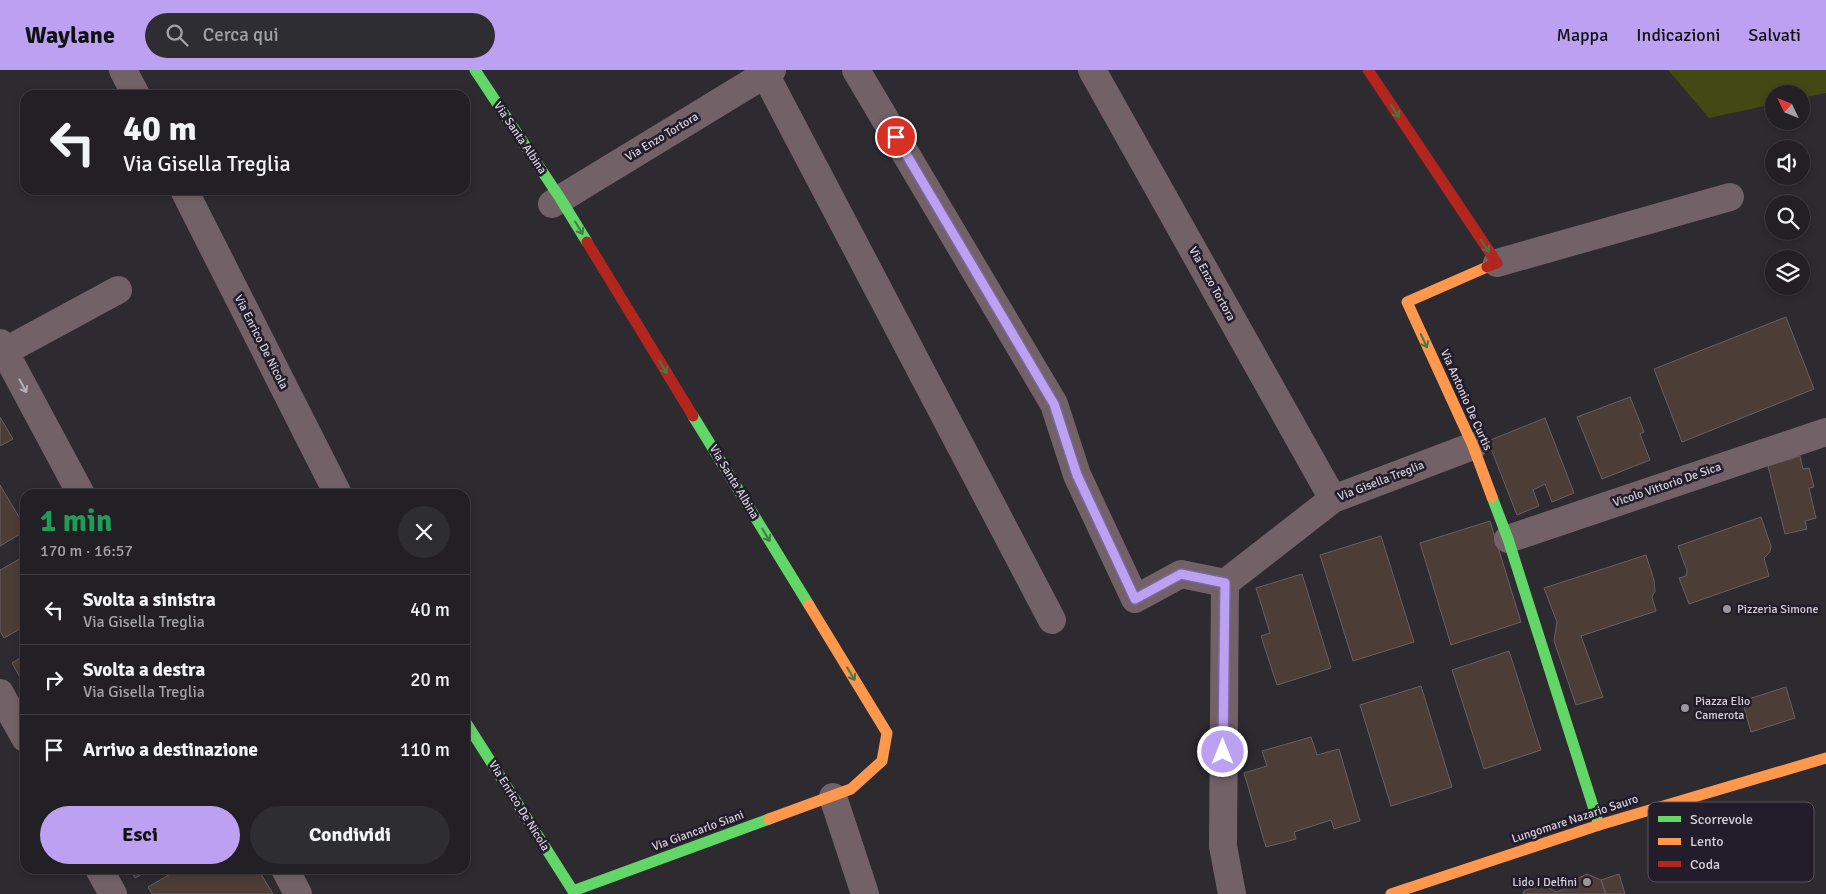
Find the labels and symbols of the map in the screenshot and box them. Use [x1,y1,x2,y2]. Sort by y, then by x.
north arrow [1765,85,1810,130]
street label: Via Santa Albina [490,99,550,177]
one-way arrow [1390,103,1400,117]
street label: Via Enzo Tortora [623,109,701,165]
pin [875,116,917,158]
one-way arrow [574,220,584,234]
one-way arrow [1480,238,1490,252]
street label: Via Enzo Tortora [1185,244,1239,324]
street label: Via Enrico De Nicola [231,292,291,392]
one-way arrow [1420,333,1430,348]
street label: Via Antonio De Curtis [1437,347,1495,453]
one-way arrow [659,359,669,373]
one-way arrow [18,379,28,394]
street label: Via Santa Albina [706,442,762,522]
street label: Via Gisella Treglia [1336,458,1426,504]
street label: Vicolo Vittorio De Sica [1611,459,1723,511]
one-way arrow [762,528,772,542]
place label: Pizzeria Simone [1737,602,1818,617]
marker: Pizzeria Simone [1721,603,1733,615]
one-way arrow [846,666,856,680]
place label: Piazza Elio Camerota [1695,694,1750,723]
marker: Piazza Elio Camerota [1679,702,1691,714]
position arrow [1196,725,1248,777]
street label: Via Enrico De Nicola [485,758,553,854]
street label: Lungomare Nazario Sauro [1510,791,1640,847]
legend [1648,802,1814,882]
street label: Via Giancarlo Siani [650,807,746,855]
text: Scorrevole [1690,811,1753,828]
text: Lento [1690,833,1724,850]
text: Coda [1690,856,1720,873]
place label: Lido I Delfini [1512,875,1577,890]
marker: Lido I Delfini [1581,876,1593,888]

